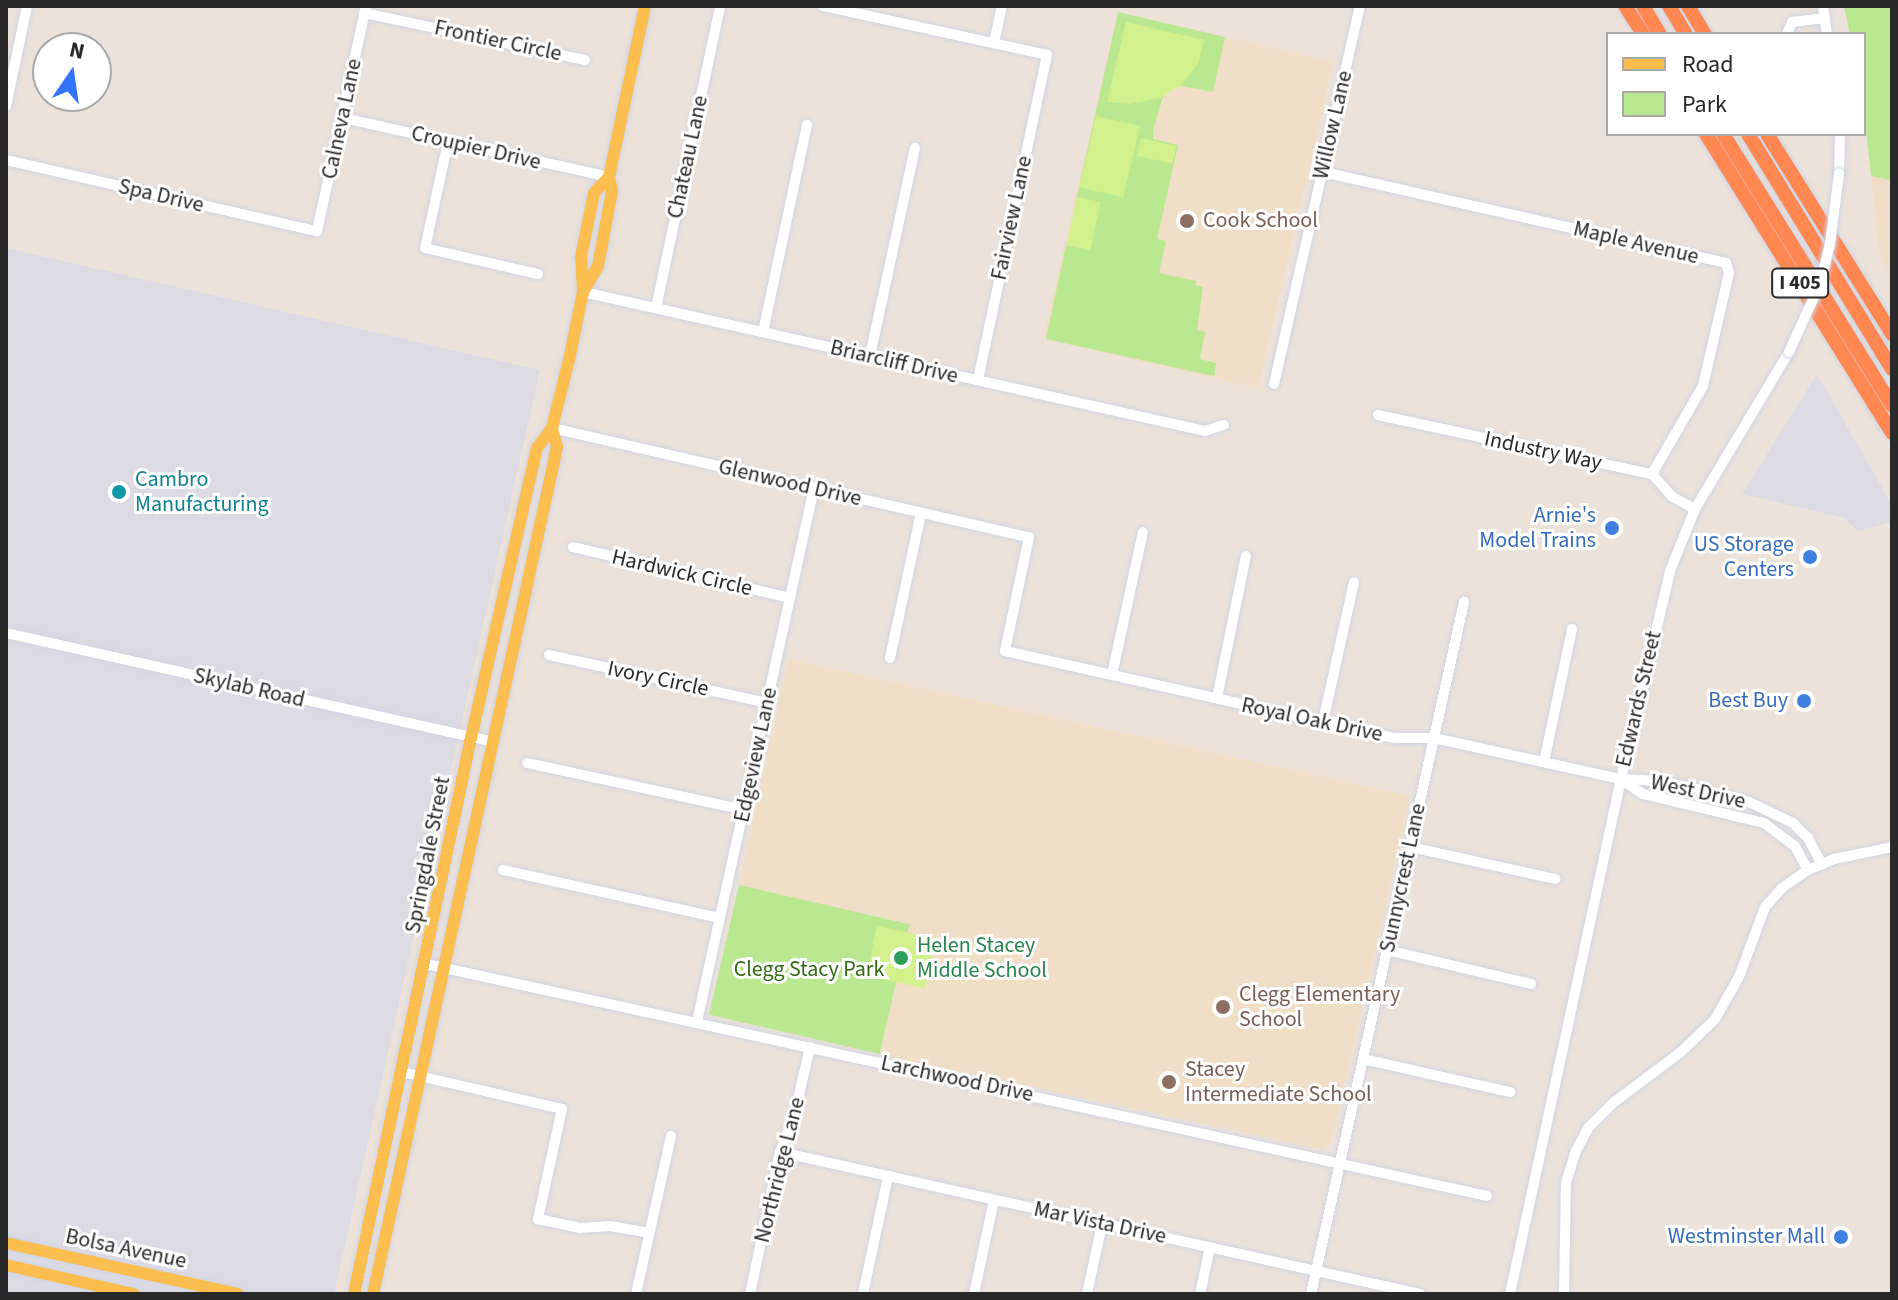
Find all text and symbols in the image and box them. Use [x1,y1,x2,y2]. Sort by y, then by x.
street label: Frontier Circle [432,15,564,67]
north arrow [32,32,112,112]
legend [1606,32,1866,136]
text: N [66,33,88,68]
text: Road [1682,47,1734,82]
street label: Calneva Lane [316,56,368,182]
street label: Willow Lane [1308,68,1358,182]
text: Park [1682,87,1727,122]
street label: Chateau Lane [662,93,714,221]
street label: Croupier Drive [409,120,543,176]
street label: Fairview Lane [986,153,1038,283]
street label: Spa Drive [116,173,206,219]
place label: Cook School [1203,208,1318,234]
marker: Cook School [1178,212,1196,230]
street label: Maple Avenue [1571,216,1701,270]
road number: I 405 [1770,267,1830,299]
street label: Briarcliff Drive [828,334,960,390]
street label: Industry Way [1482,426,1604,476]
street label: Glenwood Drive [716,454,864,512]
place label: Cambro Manufacturing [135,466,269,518]
marker: Cambro Manufacturing [110,483,128,501]
place label: Arnie's Model Trains [1479,502,1596,554]
marker: Arnie's Model Trains [1603,519,1621,537]
place label: US Storage Centers [1694,531,1794,582]
street label: Hardwick Circle [609,544,755,602]
marker: US Storage Centers [1801,548,1819,566]
street label: Edwards Street [1611,628,1667,770]
street label: Ivory Circle [605,655,711,703]
street label: Skylab Road [191,662,307,714]
street label: Edgeview Lane [729,685,783,825]
place label: Best Buy [1708,688,1788,714]
street label: Royal Oak Drive [1239,692,1385,748]
marker: Best Buy [1795,692,1813,710]
street label: West Drive [1648,769,1748,815]
street label: Springdale Street [400,774,456,936]
street label: Sunnycrest Lane [1374,801,1432,955]
place label: Helen Stacey Middle School [917,932,1047,984]
marker: Helen Stacey Middle School [892,949,910,967]
park label: Clegg Stacy Park [734,957,884,983]
place label: Clegg Elementary School [1239,981,1400,1032]
marker: Clegg Elementary School [1214,998,1232,1016]
street label: Larchwood Drive [878,1050,1036,1108]
place label: Stacey Intermediate School [1185,1056,1372,1108]
marker: Stacey Intermediate School [1160,1073,1178,1091]
street label: Northridge Lane [749,1094,811,1246]
street label: Mar Vista Drive [1031,1196,1169,1250]
street label: Bolsa Avenue [63,1223,189,1275]
place label: Westminster Mall [1668,1224,1825,1250]
marker: Westminster Mall [1832,1228,1850,1246]

